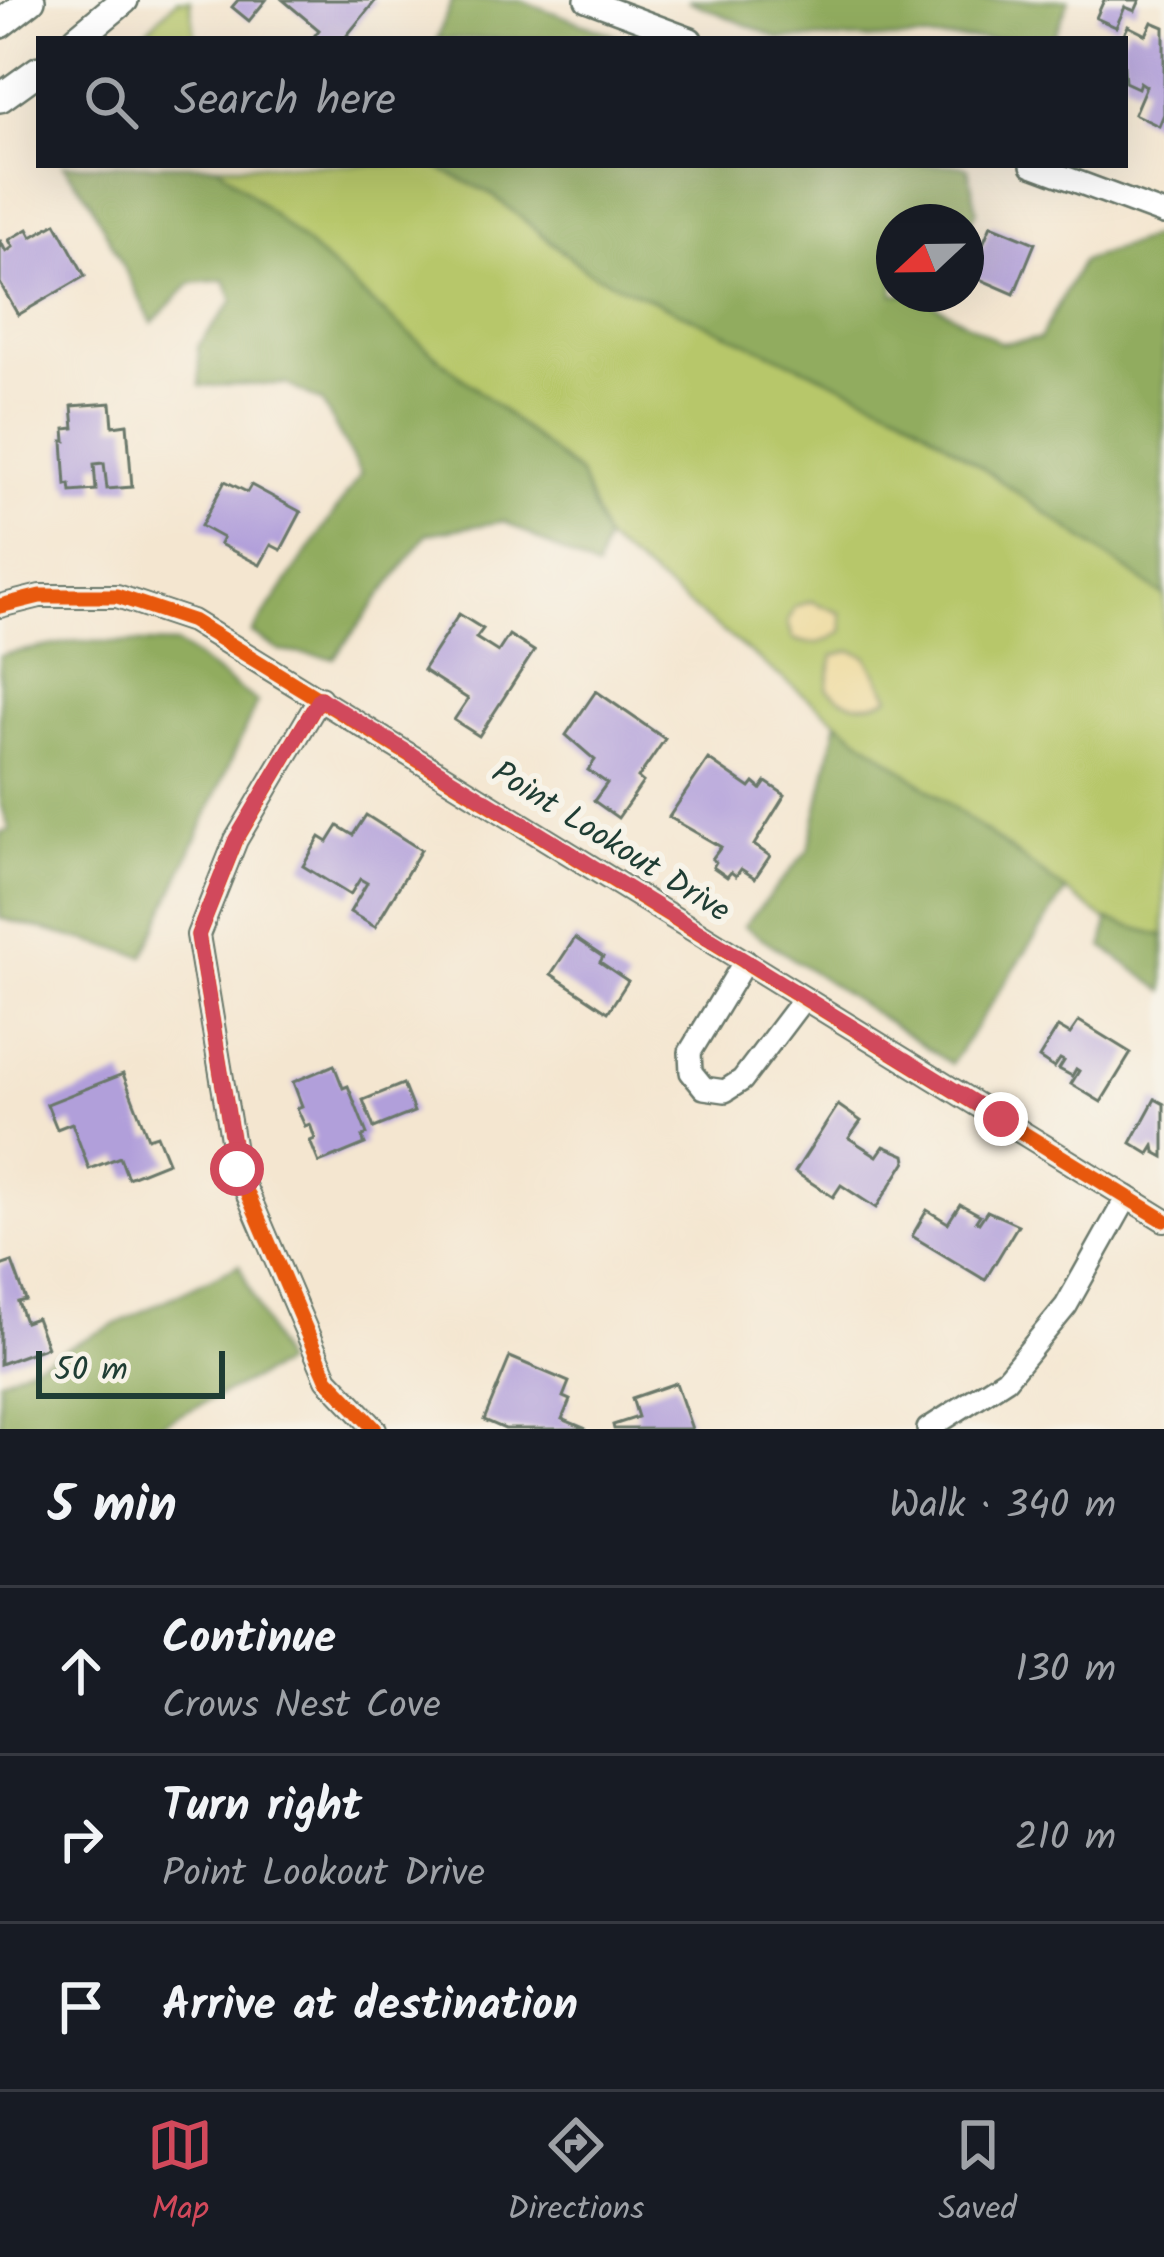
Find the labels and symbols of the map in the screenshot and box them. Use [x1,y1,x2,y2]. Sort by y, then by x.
north arrow [876,204,984,312]
street label: Point Lookout Drive [480,748,740,938]
route end [974,1092,1028,1146]
route start [210,1142,264,1196]
scale bar [36,1345,225,1398]

